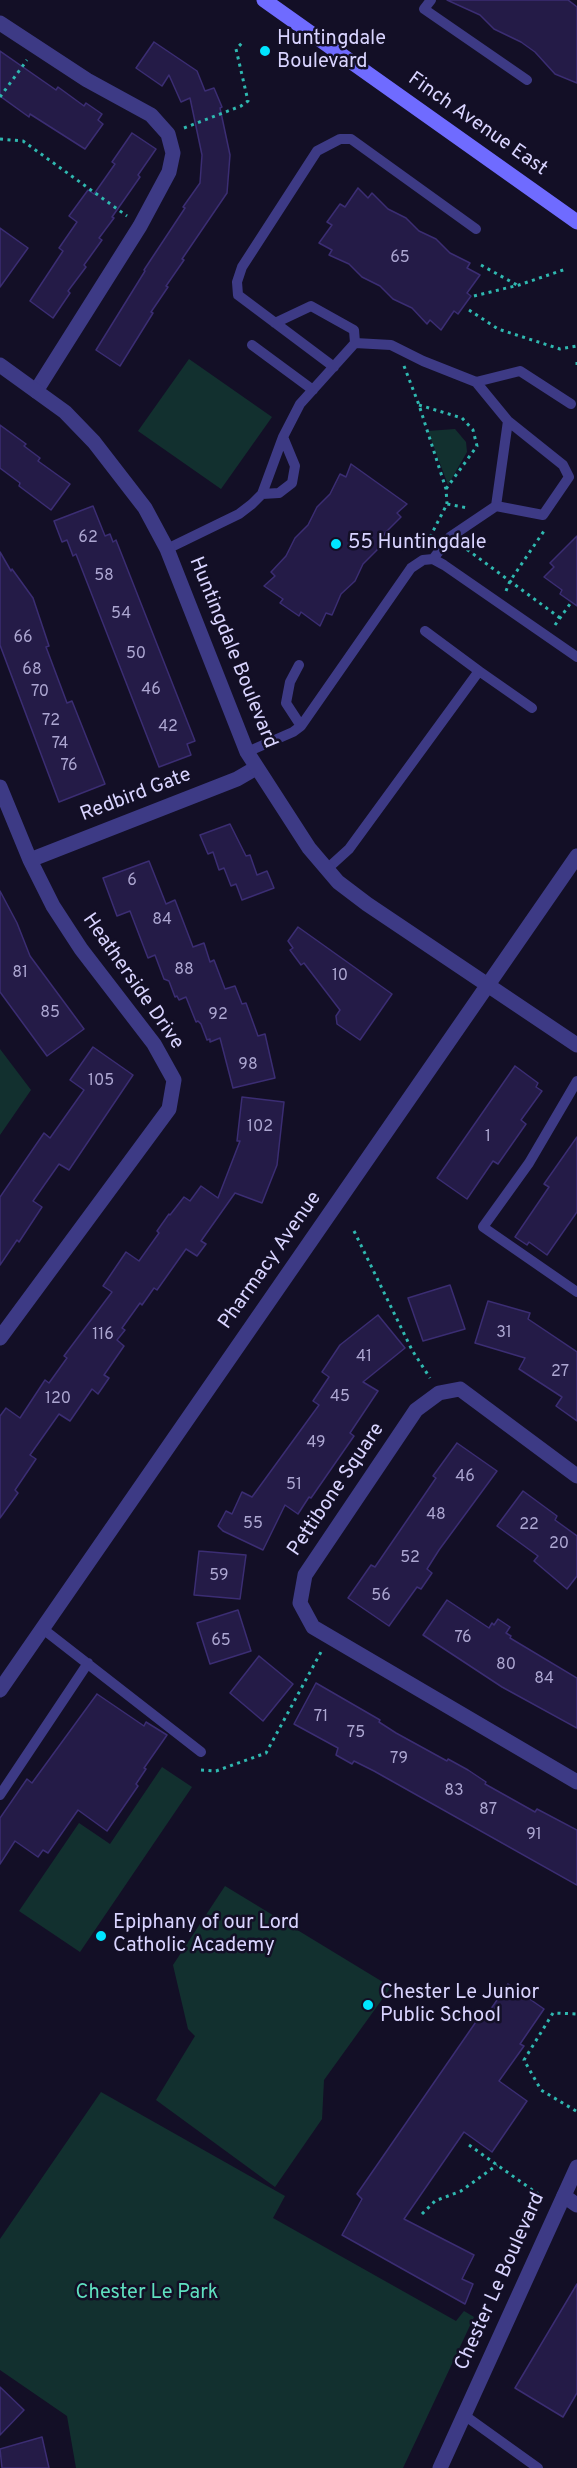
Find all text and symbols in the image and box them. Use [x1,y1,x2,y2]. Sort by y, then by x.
place label: Huntingdale Boulevard [277,28,386,75]
marker: Huntingdale Boulevard [258,44,272,58]
street label: Finch Avenue East [403,68,551,182]
house number: 65 [390,249,410,269]
house number: 62 [78,529,98,549]
place label: 55 Huntingdale [348,532,487,556]
marker: 55 Huntingdale [329,537,343,551]
street label: Huntingdale Boulevard [183,554,281,752]
house number: 58 [94,567,114,587]
house number: 54 [111,605,131,625]
house number: 66 [13,629,33,649]
house number: 50 [126,645,146,665]
house number: 68 [22,661,42,681]
house number: 46 [141,681,161,701]
house number: 70 [31,683,49,703]
house number: 72 [42,712,60,732]
house number: 42 [158,718,178,738]
house number: 74 [52,735,68,755]
house number: 76 [60,757,78,777]
street label: Redbird Gate [77,764,195,828]
house number: 6 [127,872,137,892]
street label: Heatherside Drive [76,909,188,1055]
house number: 84 [152,911,172,931]
house number: 88 [174,961,194,981]
house number: 81 [12,964,28,984]
house number: 10 [332,967,348,987]
house number: 85 [40,1004,60,1024]
house number: 92 [208,1006,228,1026]
house number: 98 [238,1056,258,1076]
house number: 105 [88,1072,114,1092]
house number: 102 [247,1118,273,1138]
house number: 1 [485,1128,491,1148]
street label: Pharmacy Avenue [215,1188,327,1334]
house number: 31 [496,1324,512,1344]
house number: 116 [92,1326,114,1346]
house number: 41 [356,1348,372,1368]
house number: 27 [551,1363,569,1383]
house number: 45 [330,1388,350,1408]
house number: 120 [45,1390,71,1410]
street label: Pettibone Square [284,1419,390,1561]
house number: 49 [306,1434,326,1454]
house number: 46 [455,1468,475,1488]
house number: 51 [286,1476,302,1496]
house number: 48 [426,1506,446,1526]
house number: 55 [243,1515,263,1535]
house number: 22 [519,1516,539,1536]
house number: 20 [549,1535,569,1555]
house number: 52 [400,1549,420,1569]
house number: 59 [209,1567,229,1587]
house number: 56 [371,1587,391,1607]
house number: 76 [454,1629,472,1649]
house number: 65 [211,1632,231,1652]
house number: 80 [496,1656,516,1676]
house number: 84 [534,1670,554,1690]
house number: 71 [314,1708,328,1728]
house number: 75 [347,1724,365,1744]
house number: 79 [390,1750,408,1770]
house number: 83 [444,1782,464,1802]
house number: 87 [479,1801,497,1821]
house number: 91 [526,1826,542,1846]
place label: Epiphany of our Lord Catholic Academy [113,1912,299,1959]
marker: Epiphany of our Lord Catholic Academy [94,1929,108,1943]
place label: Chester Le Junior Public School [380,1982,539,2029]
marker: Chester Le Junior Public School [361,1998,375,2012]
street label: Chester Le Boulevard [451,2189,551,2375]
park label: Chester Le Park [76,2282,218,2306]

